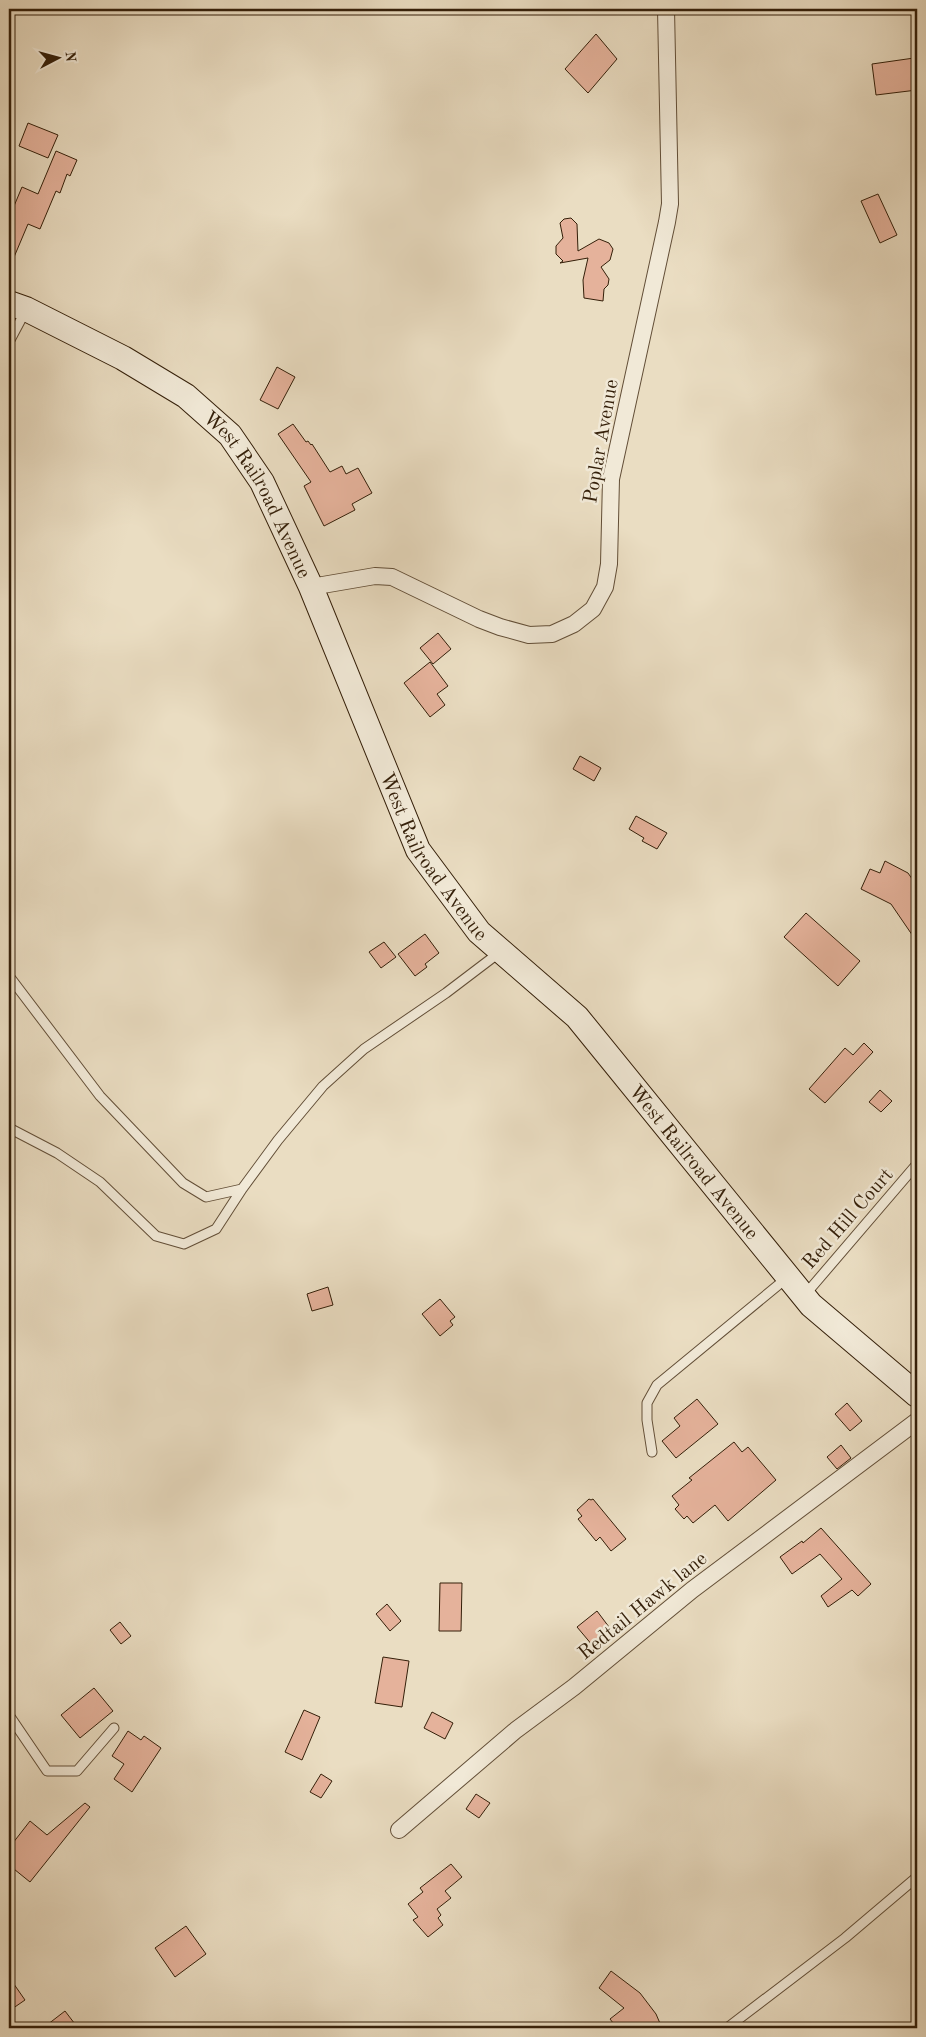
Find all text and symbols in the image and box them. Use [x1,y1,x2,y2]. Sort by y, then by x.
north arrow [32,32,82,82]
text: N [62,51,77,63]
street label: Poplar Avenue [581,378,623,505]
street label: West Railroad Avenue [199,408,313,582]
street label: West Railroad Avenue [376,770,490,946]
street label: West Railroad Avenue [624,1082,761,1244]
street label: Red Hill Court [800,1165,897,1274]
street label: Redtail Hawk lane [575,1549,711,1664]

